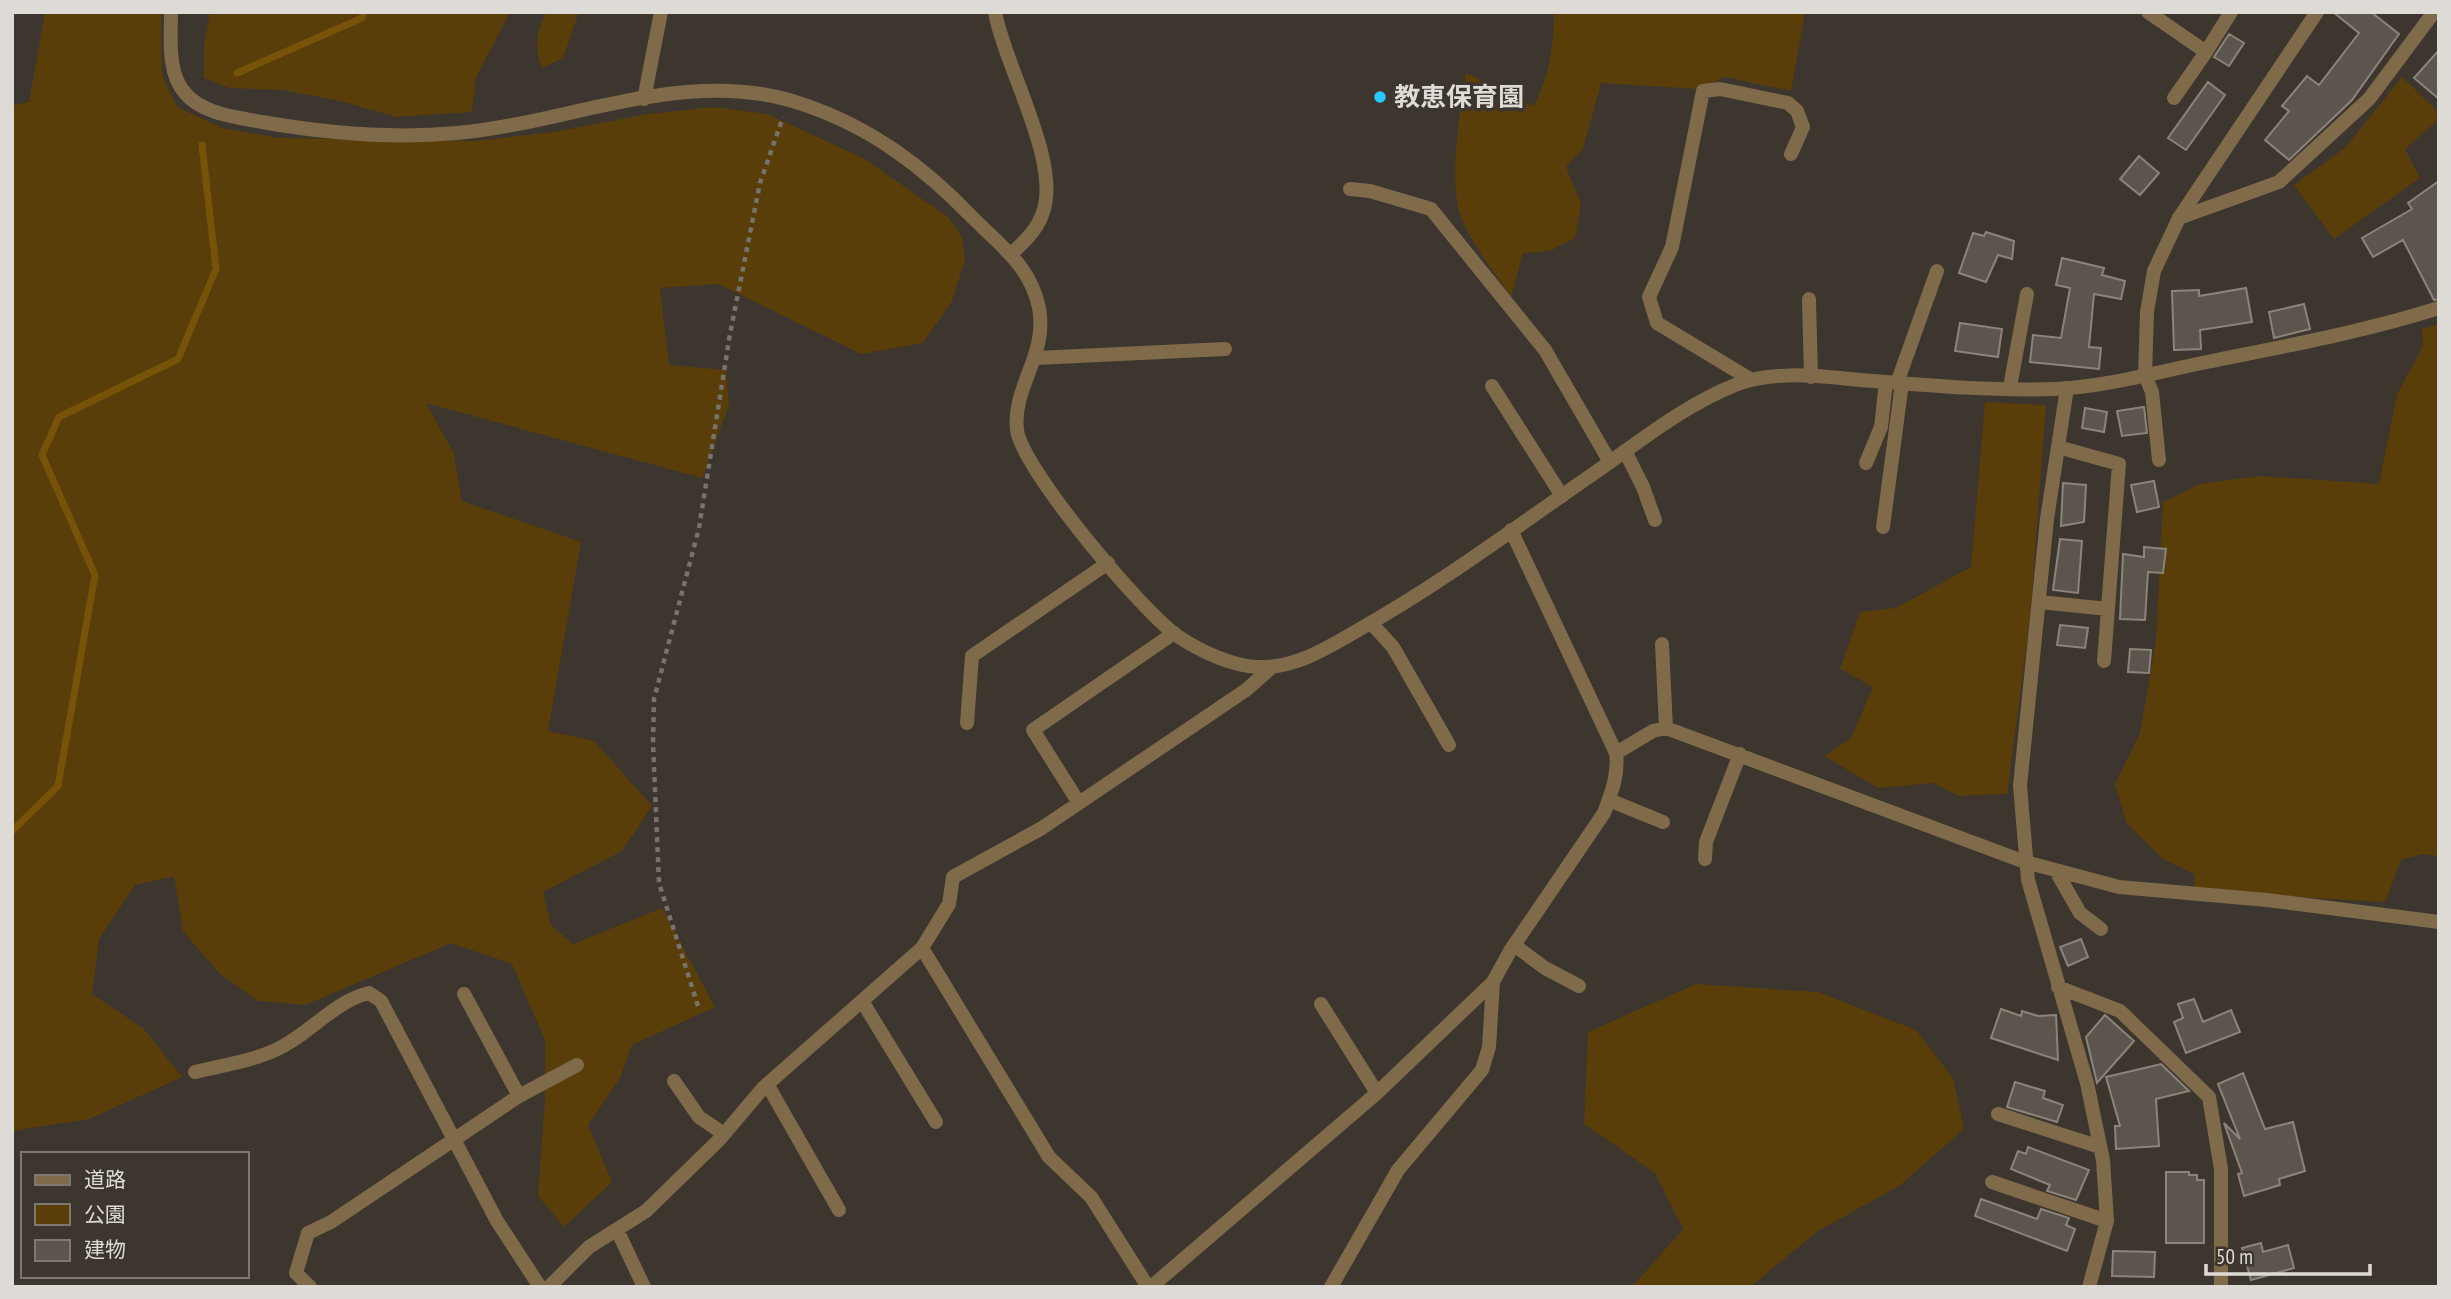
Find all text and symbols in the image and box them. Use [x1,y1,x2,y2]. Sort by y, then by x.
place label: 教恵保育園 [1394,80,1524,113]
marker: 教恵保育園 [1372,89,1388,105]
legend [21,1152,248,1278]
text: 道路 [84,1166,126,1193]
text: 公園 [84,1201,126,1228]
scale bar [2206,1232,2370,1276]
text: 建物 [84,1236,126,1263]
text: 50 m [2216,1243,2253,1270]

